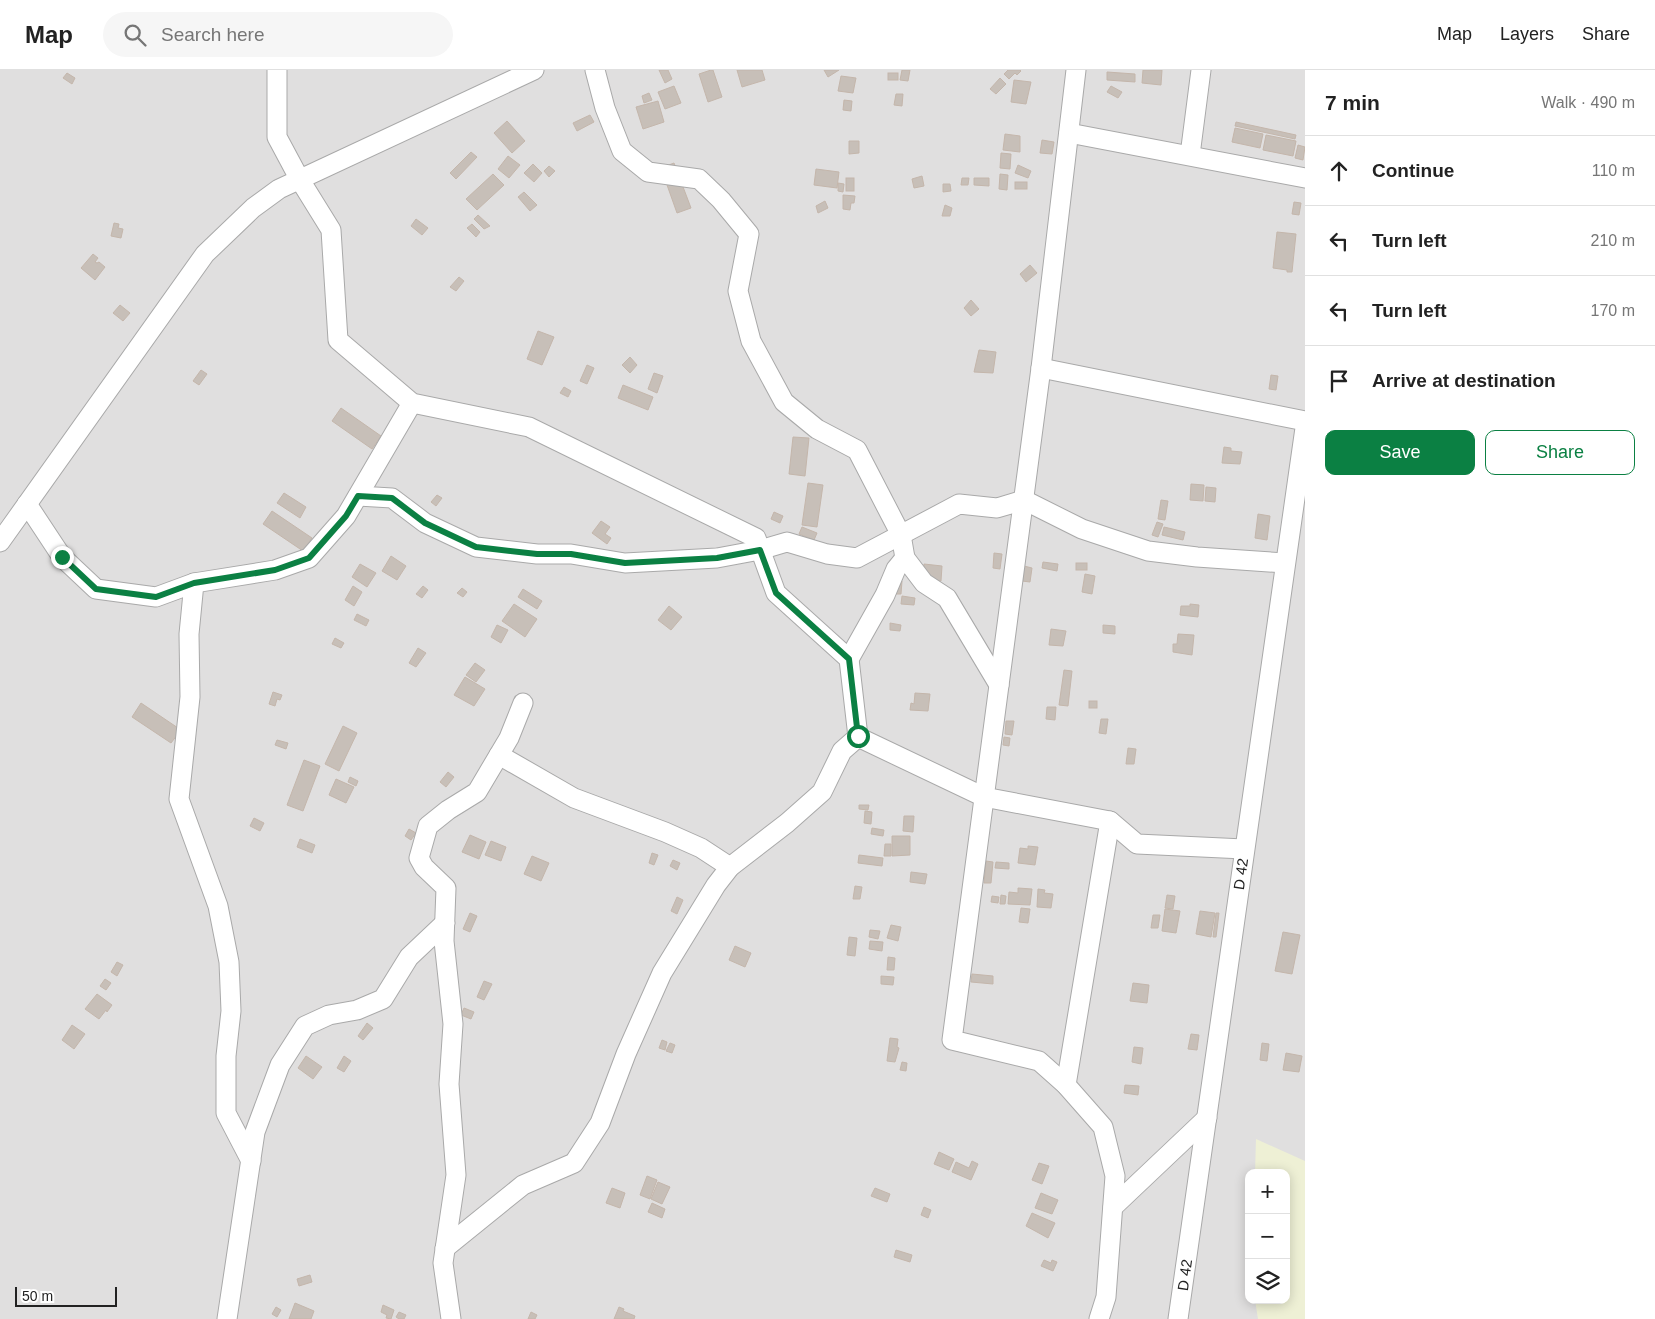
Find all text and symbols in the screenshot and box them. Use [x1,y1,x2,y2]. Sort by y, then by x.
search box [103,12,453,57]
text: Map [25,21,73,48]
icon: search [121,21,149,49]
text: Search here [161,24,265,45]
text: Map [1437,24,1472,44]
text: Layers [1500,24,1554,44]
text: Share [1582,24,1630,44]
text: 7 min [1325,91,1380,114]
text: Walk · 490 m [1541,94,1635,111]
icon: ahead [1325,157,1353,185]
text: Continue [1372,160,1454,181]
text: 110 m [1592,162,1635,179]
icon: left [1325,227,1353,255]
text: Turn left [1372,230,1447,251]
text: 210 m [1591,232,1635,249]
icon: left [1325,297,1353,325]
text: Turn left [1372,300,1447,321]
text: 170 m [1591,302,1635,319]
icon: arrive [1325,367,1353,395]
text: Arrive at destination [1372,370,1556,391]
button: Save [1325,430,1475,475]
button: Share [1485,430,1635,475]
route end [51,546,74,569]
route start [847,725,870,748]
street label: D 42 [1230,857,1251,891]
map controls [1245,1169,1290,1304]
button: + [1245,1169,1290,1214]
button: − [1245,1214,1290,1259]
street label: D 42 [1174,1258,1195,1292]
button: layers [1245,1259,1290,1304]
scale bar [15,1284,118,1307]
text: 50 m [22,1288,53,1304]

